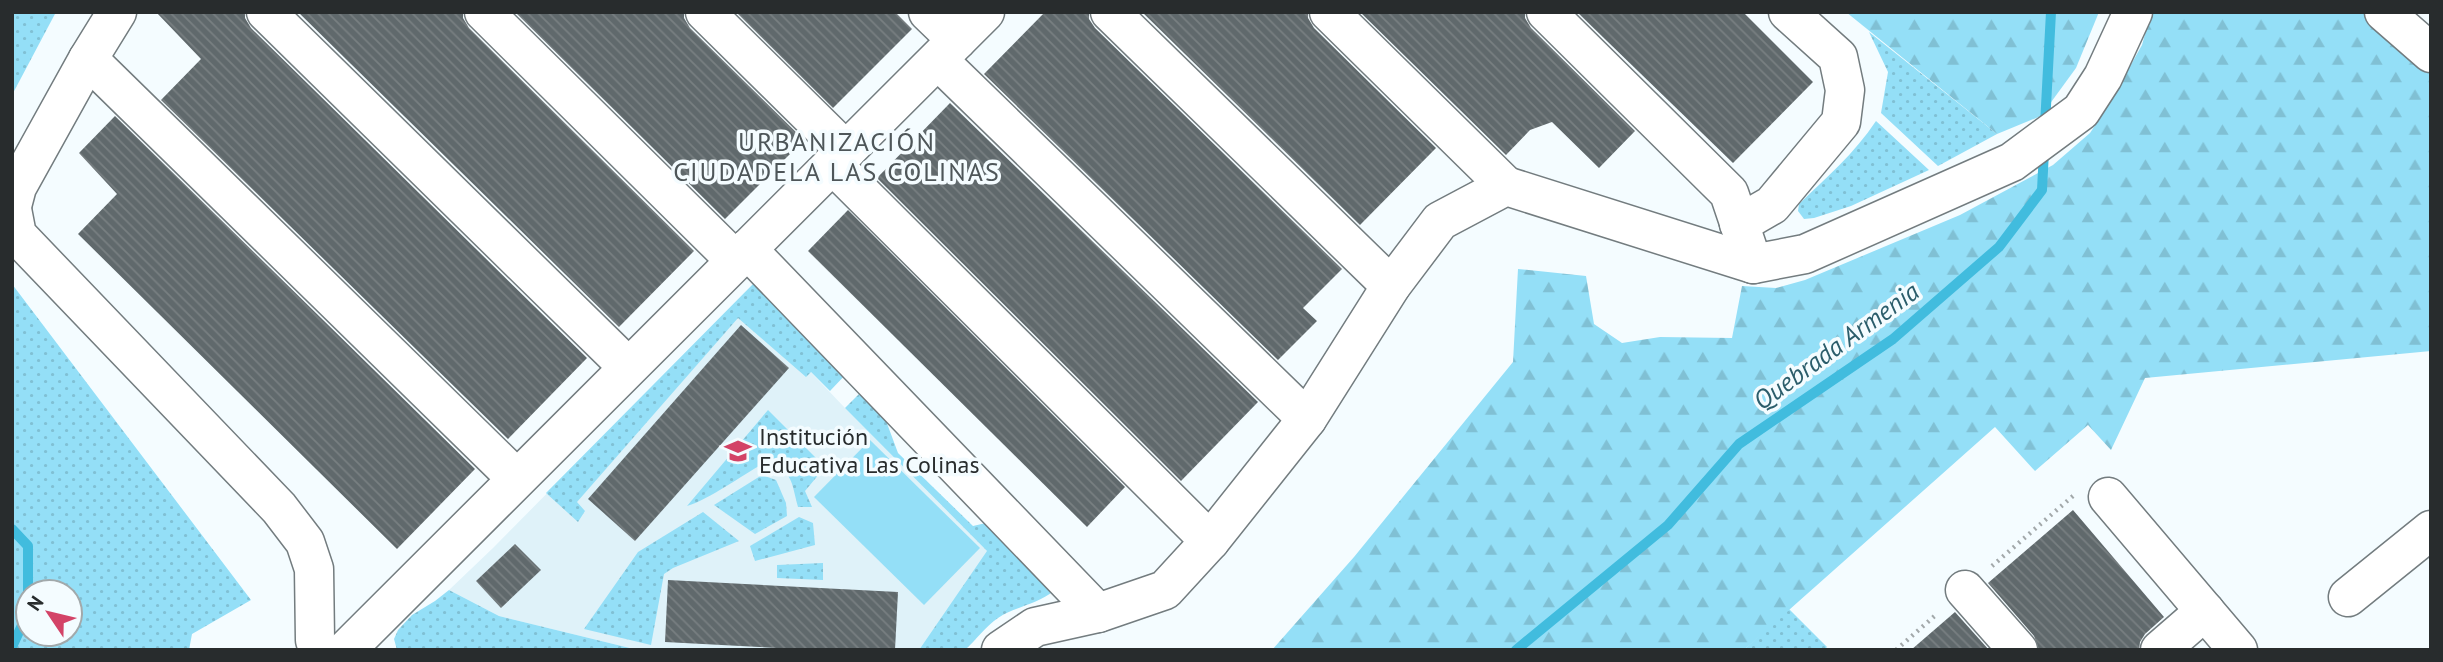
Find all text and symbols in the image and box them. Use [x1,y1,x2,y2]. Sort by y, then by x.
district label: URBANIZACIÓN CIUDADELA LAS COLINAS [673,125,1001,188]
water label: Quebrada Armenia [1746,274,1925,417]
place label: Institución Educativa Las Colinas [759,421,980,480]
school or university icon: Institución Educativa Las Colinas [723,436,753,466]
north arrow [14,578,84,648]
text: N [22,591,48,615]

